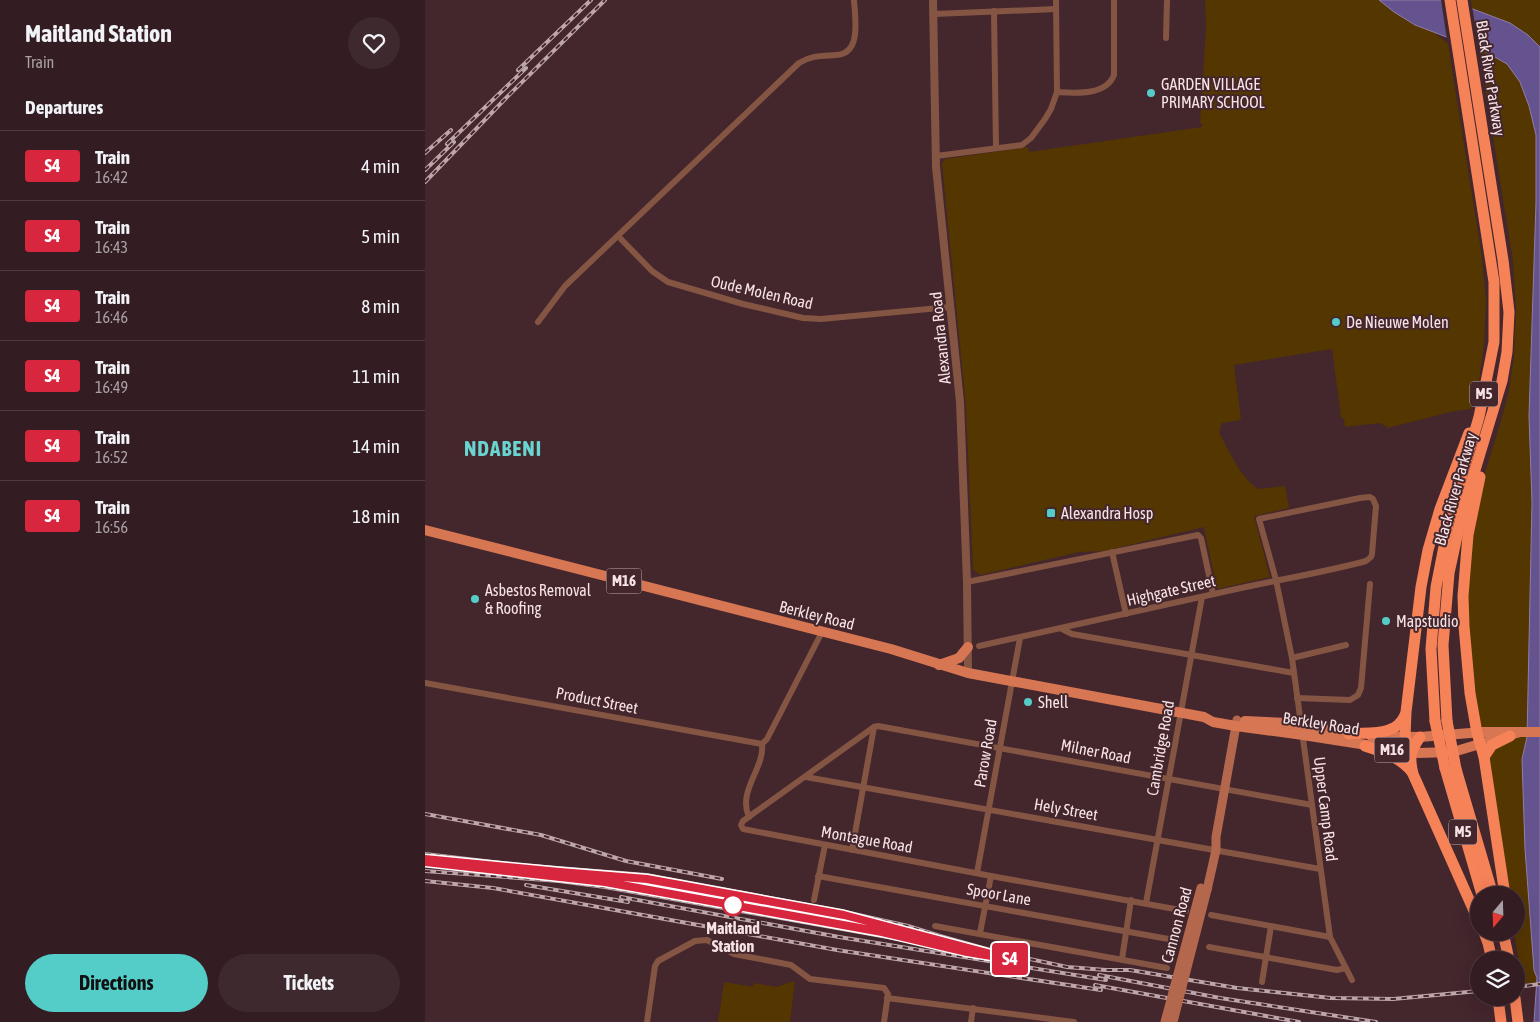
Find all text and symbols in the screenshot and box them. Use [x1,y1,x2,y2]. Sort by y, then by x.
button: heart [348,17,400,69]
street label: Black River Parkway [1472,19,1509,138]
text: Maitland Station [25,20,172,47]
text: Train [25,53,54,71]
place label: GARDEN VILLAGE PRIMARY SCHOOL [1161,75,1266,111]
marker: GARDEN VILLAGE PRIMARY SCHOOL [1145,87,1157,99]
text: Departures [25,96,103,118]
text: Train [95,146,130,168]
text: S4 [44,155,61,176]
text: 4 min [361,155,400,177]
text: 16:42 [95,168,128,186]
text: Train [95,216,130,238]
text: S4 [44,225,61,246]
text: 5 min [361,225,400,247]
text: 16:43 [95,238,128,256]
street label: Oude Molen Road [709,272,815,312]
text: Train [95,286,130,308]
street label: Alexandra Road [926,291,954,385]
text: S4 [44,295,61,316]
text: 8 min [361,295,400,317]
text: 16:46 [95,308,128,326]
place label: De Nieuwe Molen [1346,313,1449,331]
marker: De Nieuwe Molen [1330,316,1342,328]
text: Train [95,356,130,378]
text: S4 [44,365,61,386]
text: 11 min [352,365,400,387]
text: 16:49 [95,378,128,396]
road number: M5 [1470,382,1498,406]
text: Train [95,426,130,448]
street label: Black River Parkway [1430,430,1481,548]
text: S4 [44,435,61,456]
text: 14 min [352,435,400,457]
district label: NDABENI [464,436,542,460]
text: 16:52 [95,448,128,466]
text: Train [95,496,130,518]
place label: Alexandra Hosp [1061,504,1153,523]
text: S4 [44,505,61,526]
text: 18 min [352,505,400,527]
marker: Alexandra Hosp [1045,507,1057,519]
text: 16:56 [95,518,128,536]
road number: M16 [607,568,641,594]
street label: Highgate Street [1125,571,1218,610]
place label: Asbestos Removal & Roofing [485,581,592,618]
marker: Asbestos Removal & Roofing [469,593,481,605]
street label: Berkley Road [777,597,857,634]
place label: Mapstudio [1396,612,1459,631]
marker: Mapstudio [1380,615,1392,627]
street label: Product Street [554,683,640,717]
place label: Shell [1038,693,1069,711]
marker: Shell [1022,696,1034,708]
street label: Cambridge Road [1143,699,1178,797]
street label: Berkley Road [1281,708,1360,739]
street label: Parow Road [970,717,1000,789]
street label: Milner Road [1059,735,1133,767]
road number: M16 [1375,738,1409,762]
street label: Upper Camp Road [1310,756,1341,862]
street label: Hely Street [1032,795,1100,825]
road number: M5 [1449,820,1477,844]
street label: Montague Road [820,822,914,857]
street label: Spoor Lane [965,879,1033,909]
street label: Cannon Road [1157,885,1195,965]
north arrow [1470,886,1525,941]
map controls [1470,886,1525,1006]
marker: Maitland Station [722,894,744,916]
place label: Maitland Station [706,919,760,955]
line badge: S4 [987,943,1033,975]
text: S4 [1002,948,1018,969]
button: layers [1470,951,1525,1006]
button: Directions [25,954,208,1012]
button: Tickets [218,954,400,1012]

